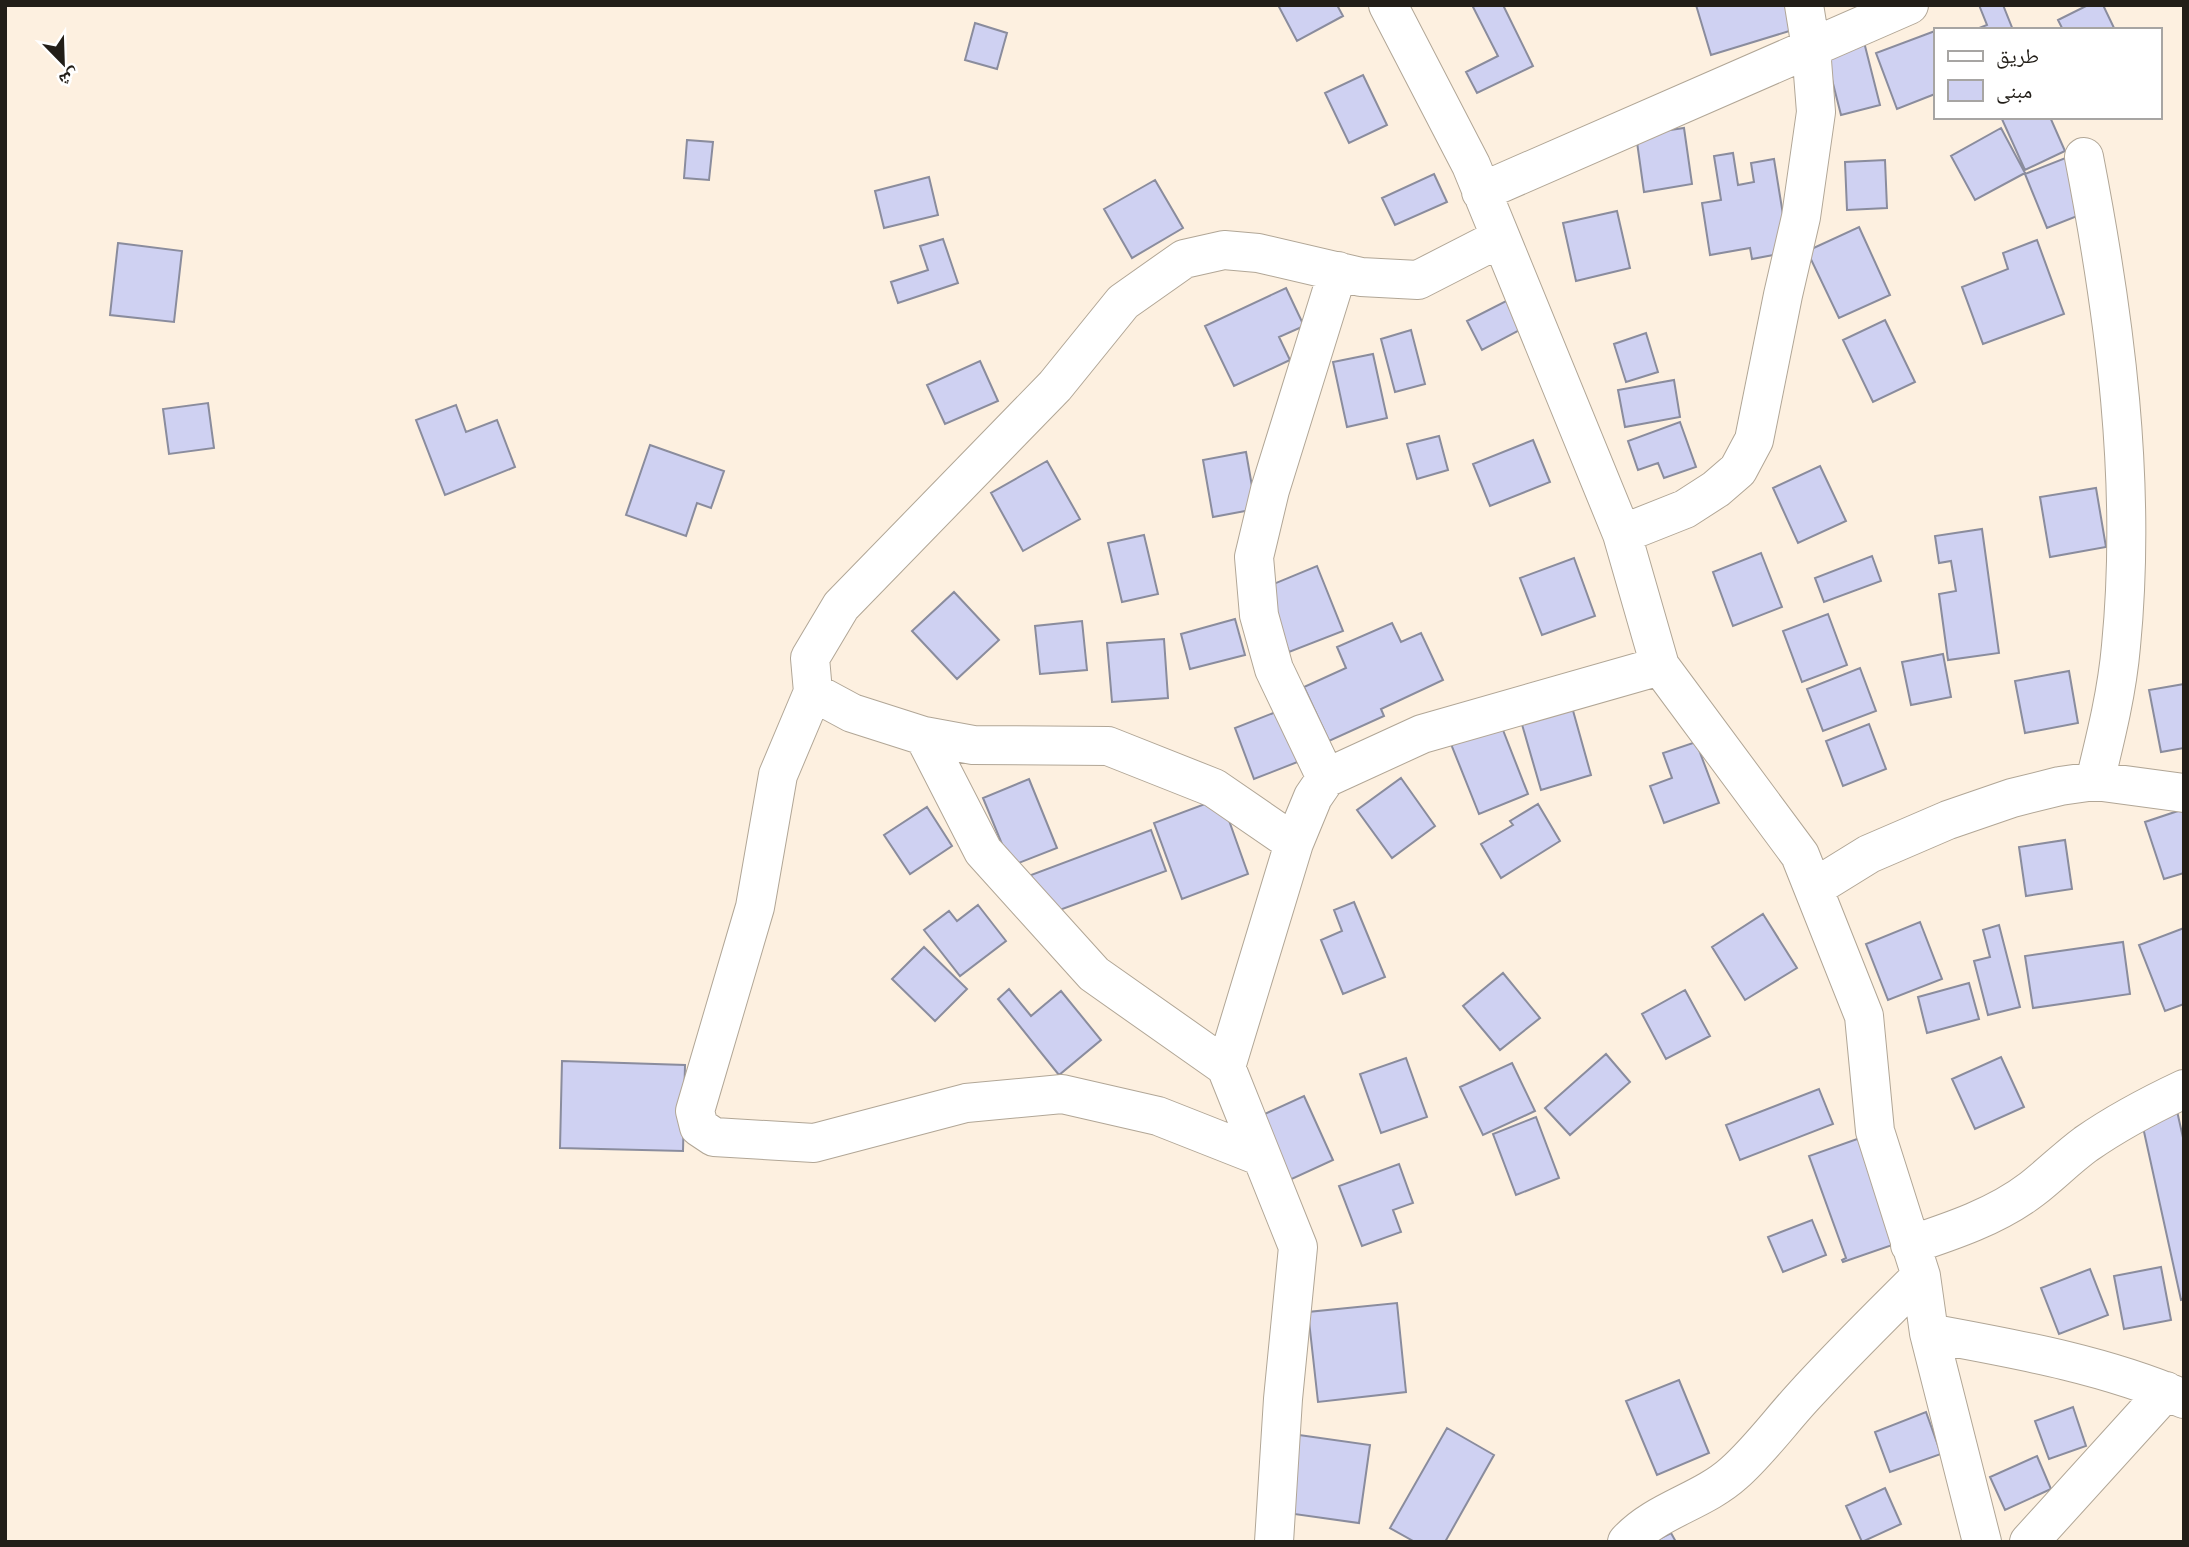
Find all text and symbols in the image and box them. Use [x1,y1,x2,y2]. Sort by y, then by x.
north arrow [28,28,98,98]
legend [1934,28,2161,119]
text: طريق [1996,44,2039,69]
text: ش [56,64,83,92]
text: مبنى [1996,79,2032,104]

